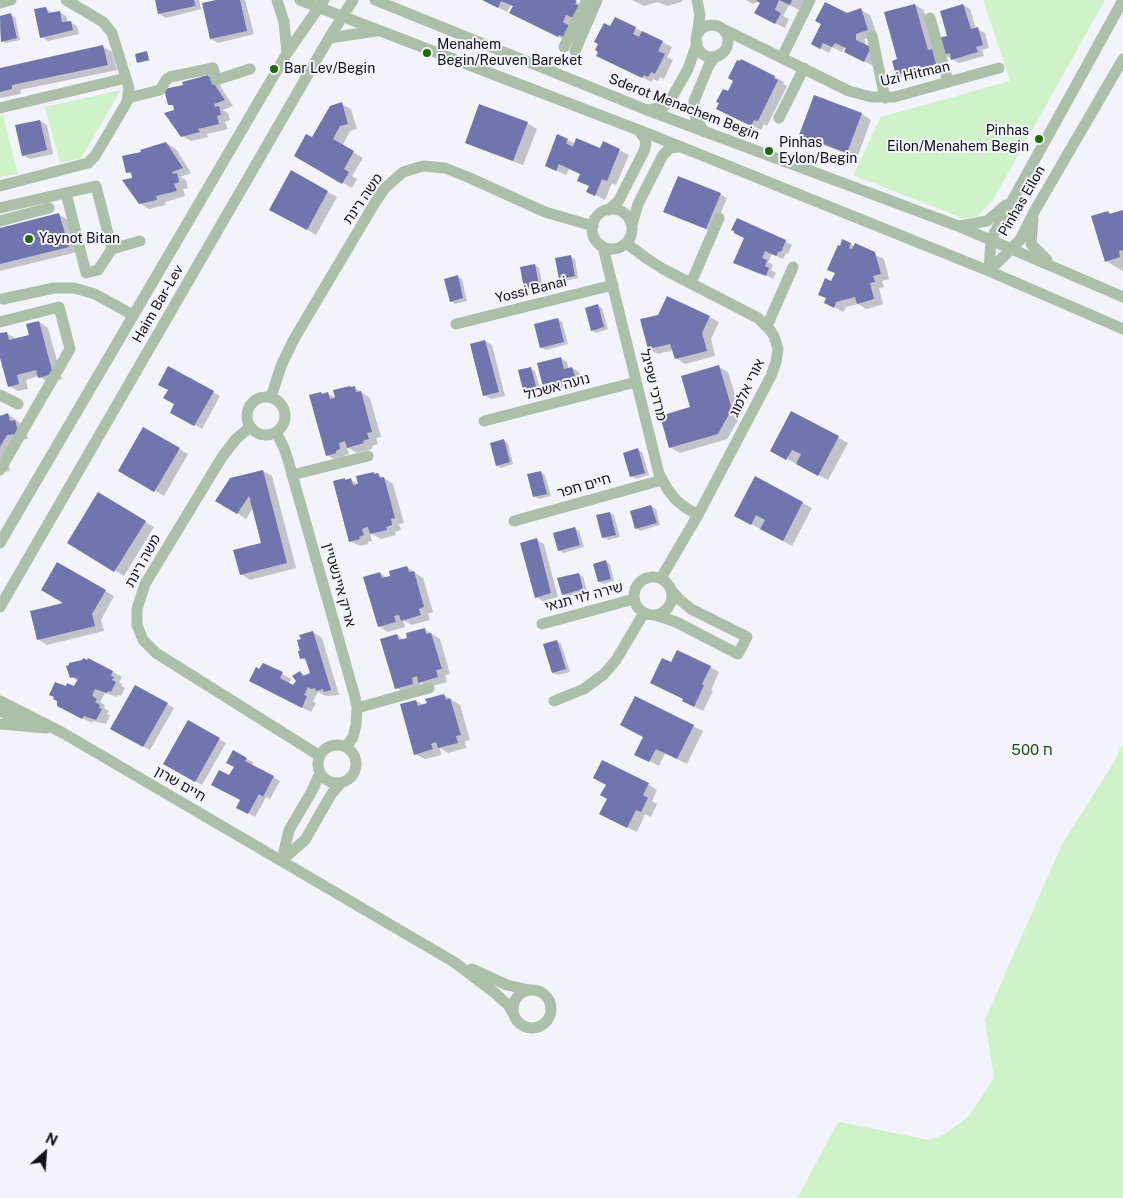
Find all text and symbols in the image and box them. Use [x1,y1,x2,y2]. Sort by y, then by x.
place label: Menahem Begin/Reuven Bareket [437,37,582,70]
marker: Menahem Begin/Reuven Bareket [421,47,433,59]
street label: Uzi Hitman [879,58,951,90]
place label: Bar Lev/Begin [284,61,375,77]
marker: Bar Lev/Begin [268,63,280,75]
street label: Sderot Menachem Begin [606,70,762,144]
place label: Pinhas Eilon/Menahem Begin [887,123,1029,156]
marker: Pinhas Eilon/Menahem Begin [1033,133,1045,145]
place label: Pinhas Eylon/Begin [779,135,857,168]
marker: Pinhas Eylon/Begin [763,145,775,157]
street label: Pinhas Eilon [995,163,1049,239]
street label: משה רינת [339,170,387,228]
place label: Yaynot Bitan [39,231,120,247]
marker: Yaynot Bitan [23,233,35,245]
street label: Haim Bar-Lev [129,262,187,346]
street label: Yossi Banai [494,273,568,307]
street label: מרדכי שפיגל [636,347,670,423]
street label: אורי אלמוג [726,356,768,420]
street label: נועה אשכול [522,370,592,404]
street label: חיים חפר [555,470,613,502]
street label: משה רינת [122,532,164,590]
street label: אריק איינשטיין [319,541,359,629]
street label: שירה לוי תנאי [543,579,625,615]
district label: ח 500 [1011,741,1053,759]
street label: חיים שרון [151,763,209,805]
north arrow [20,1128,70,1178]
text: N [43,1130,60,1149]

